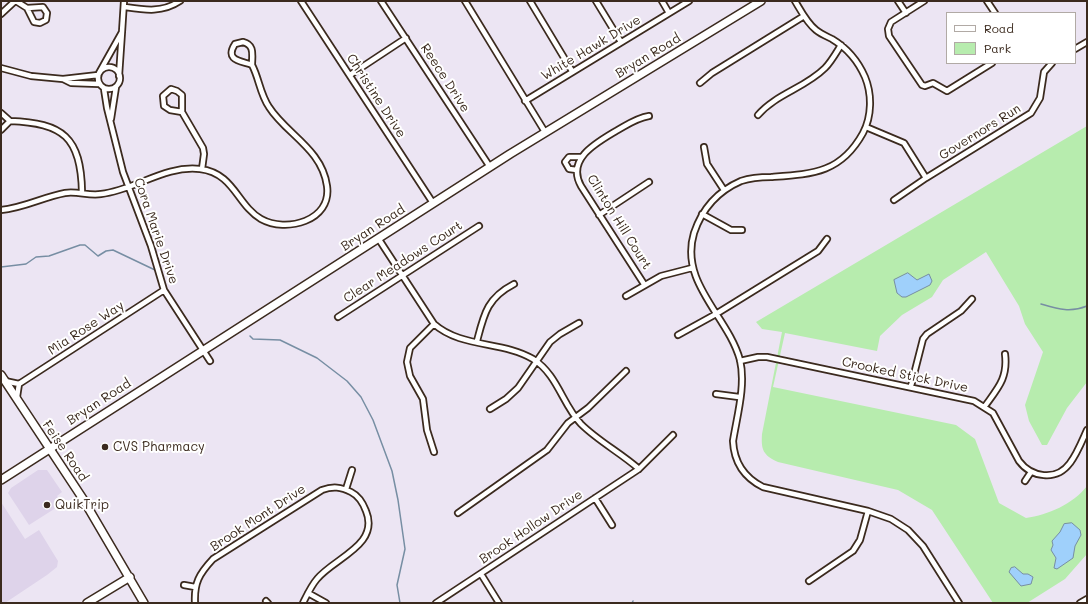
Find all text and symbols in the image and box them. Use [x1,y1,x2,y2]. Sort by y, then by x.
street label: White Hawk Drive [538,12,644,84]
legend [946,12,1076,64]
text: Road [984,20,1014,36]
street label: Bryan Road [613,30,683,82]
text: Park [984,40,1011,56]
street label: Reece Drive [417,41,473,115]
street label: Christine Drive [343,51,409,141]
street label: Governors Run [936,101,1024,163]
street label: Clinton Hill Court [584,172,654,272]
street label: Cora Marie Drive [131,176,181,286]
street label: Bryan Road [338,202,408,254]
street label: Clear Meadows Court [341,218,465,306]
street label: Mia Rose Way [45,298,127,358]
street label: Crooked Stick Drive [840,354,970,396]
street label: Bryan Road [64,376,134,428]
street label: Feise Road [39,418,91,484]
place label: CVS Pharmacy [113,439,205,455]
marker: CVS Pharmacy [100,442,110,452]
street label: Brook Mont Drive [207,481,309,555]
street label: Brook Hollow Drive [477,487,585,567]
place label: QuikTrip [55,497,109,513]
marker: QuikTrip [42,500,52,510]

